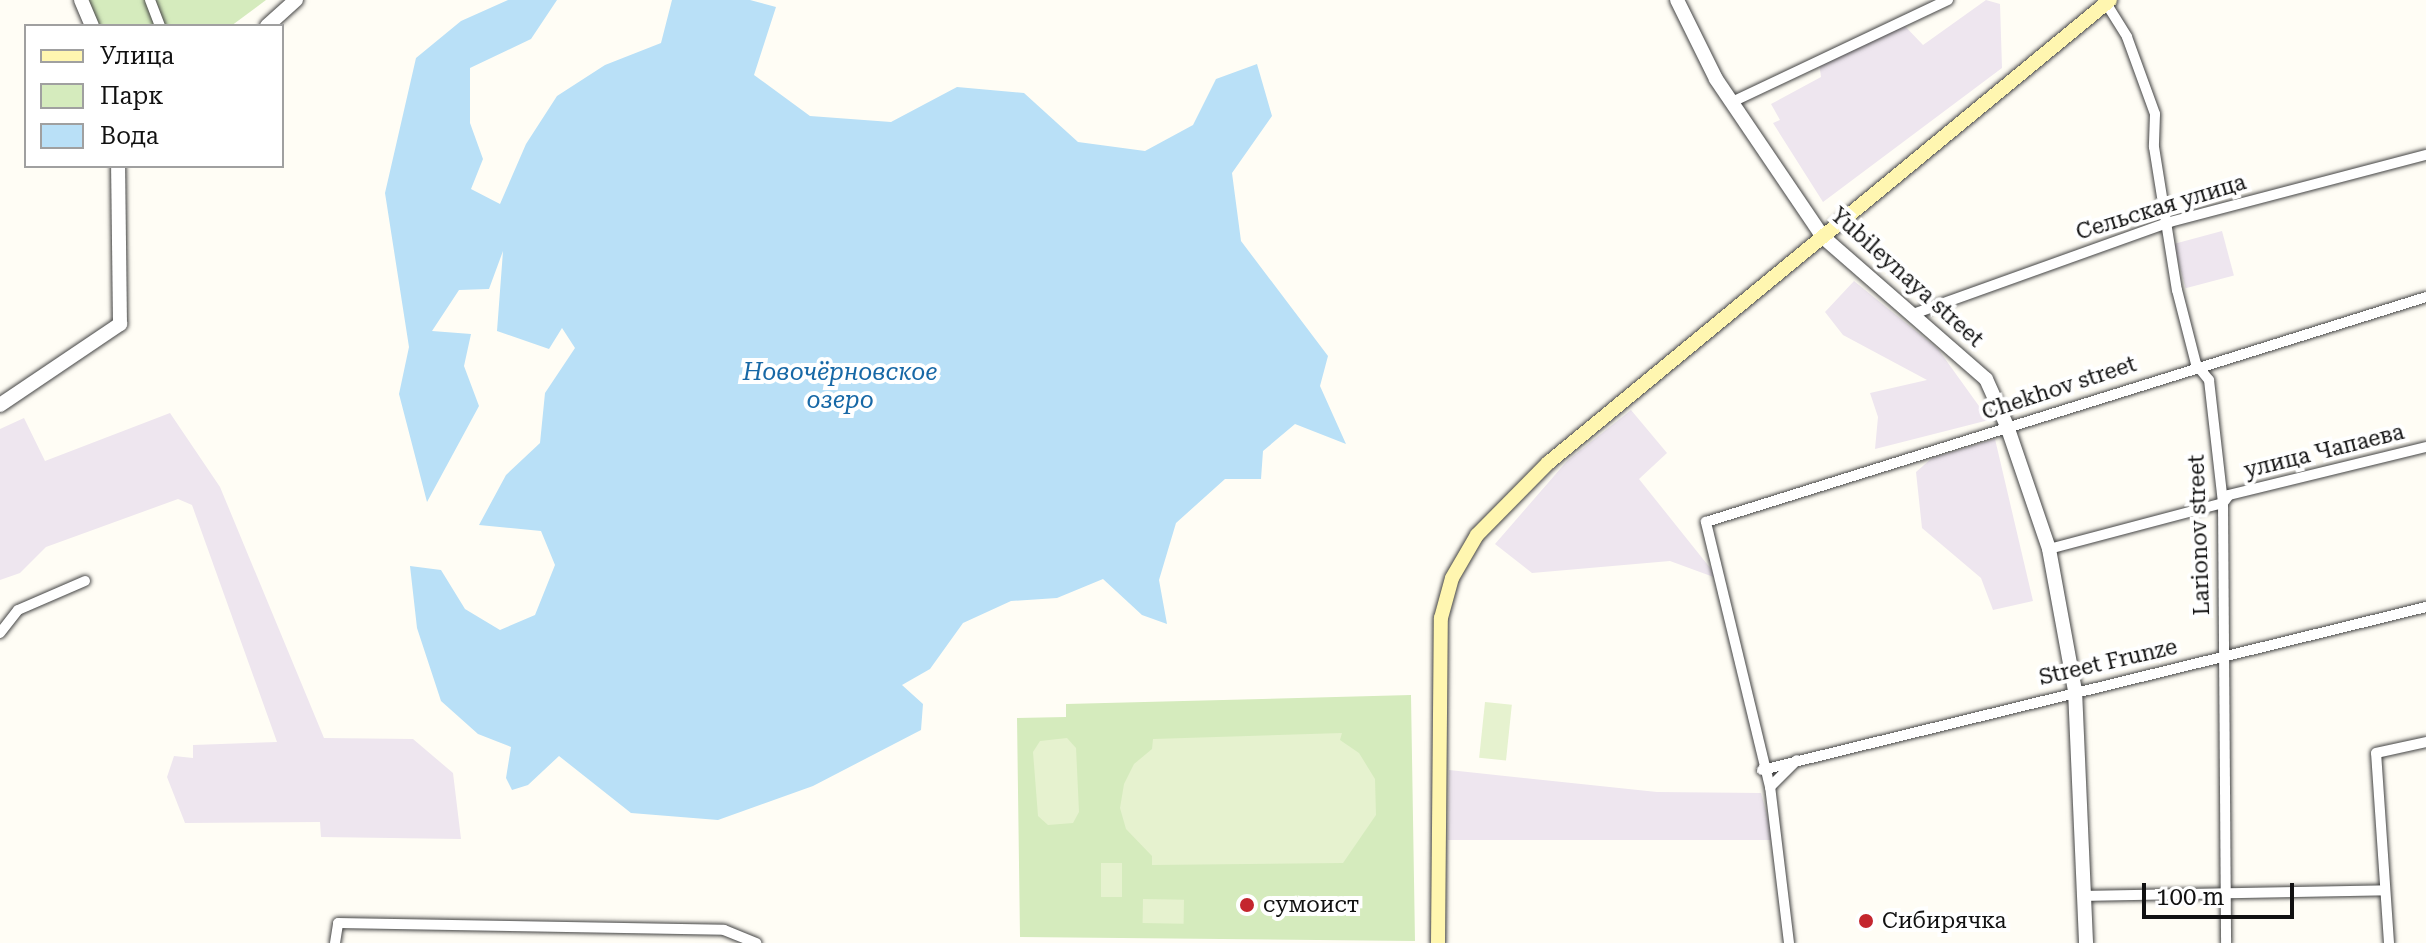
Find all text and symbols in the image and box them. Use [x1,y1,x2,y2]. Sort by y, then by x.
legend [24,24,284,168]
text: Улица [100,42,174,70]
text: Парк [100,82,163,110]
text: Вода [100,122,159,150]
street label: Сельская улица [2073,169,2249,245]
street label: Yubileynaya street [1825,202,1989,352]
street label: Chekhov street [1978,351,2140,425]
water label: Новочёрновское озеро [743,359,937,415]
street label: улица Чапаева [2241,418,2407,484]
street label: Larionov street [2183,454,2215,616]
street label: Street Frunze [2036,633,2180,691]
scale bar [2146,867,2298,917]
text: 100 m [2156,883,2224,911]
place label: сумоист [1263,892,1359,918]
marker: сумоист [1238,896,1256,914]
place label: Сибирячка [1882,908,2006,934]
marker: Сибирячка [1857,912,1875,930]

